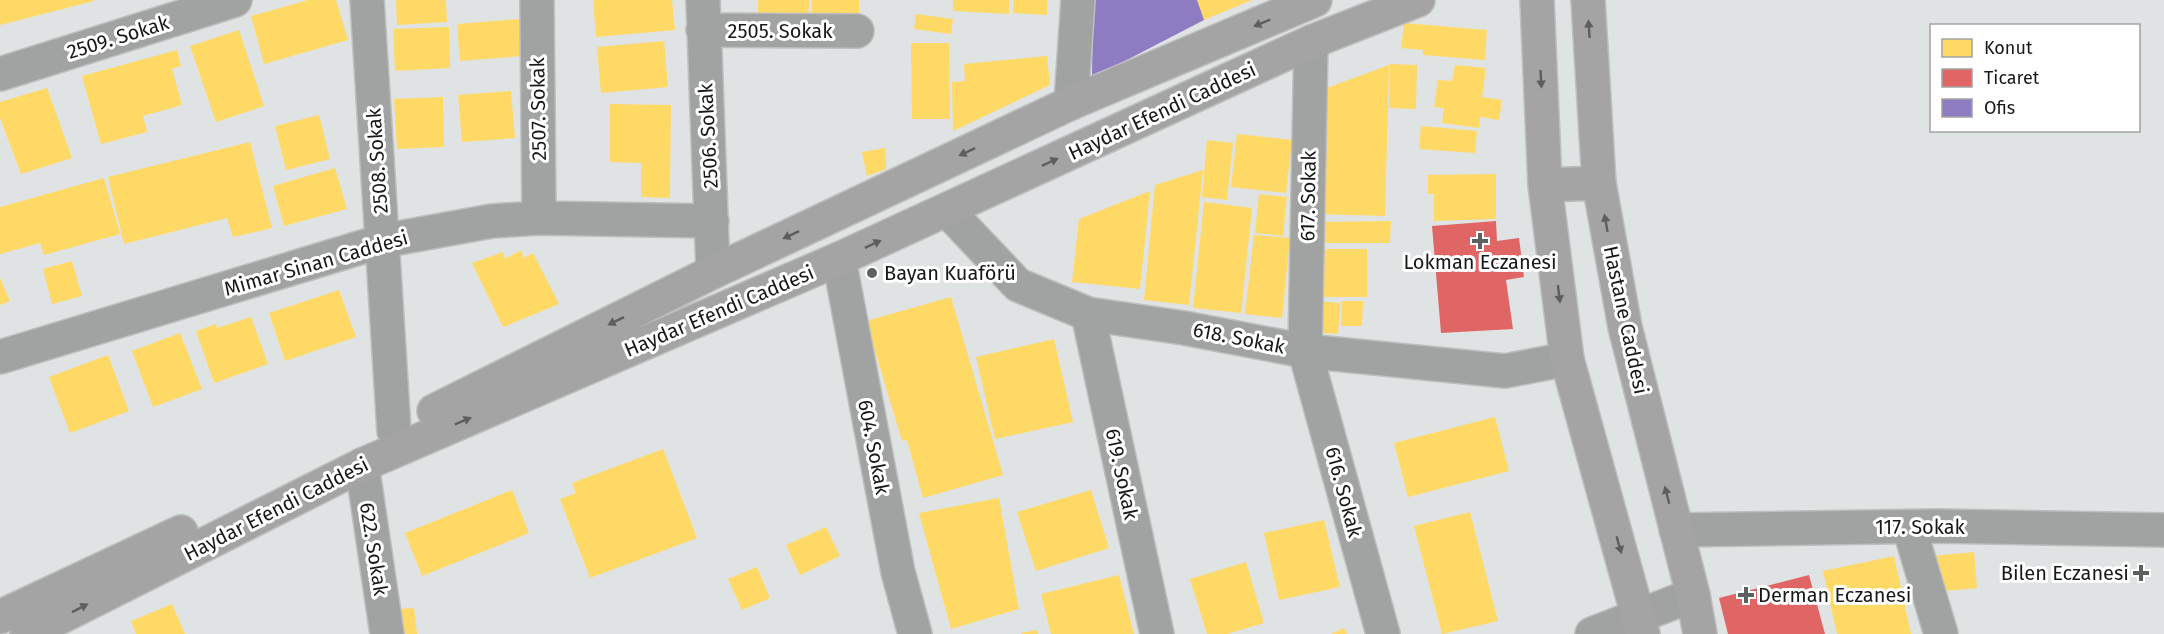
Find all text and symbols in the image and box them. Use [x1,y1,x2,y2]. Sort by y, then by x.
street label: 2509. Sokak [64,10,172,64]
one-way arrow [1252,18,1270,28]
street label: 2505. Sokak [728,19,833,43]
one-way arrow [1584,20,1593,39]
legend [1930,24,2140,132]
text: Konut [1984,37,2033,59]
street label: 2507. Sokak [525,56,551,161]
street label: Haydar Efendi Caddesi [1065,57,1259,165]
text: Ticaret [1984,67,2040,89]
one-way arrow [1536,70,1545,89]
street label: 2506. Sokak [693,82,723,189]
text: Ofis [1984,97,2015,119]
street label: 2508. Sokak [361,107,393,215]
one-way arrow [959,147,976,156]
street label: 617. Sokak [1295,150,1321,242]
one-way arrow [1041,157,1059,167]
one-way arrow [1601,214,1610,233]
street label: Mimar Sinan Caddesi [221,225,411,301]
one-way arrow [783,231,800,240]
marker: Lokman Eczanesi [1473,234,1487,248]
one-way arrow [864,239,881,248]
street label: Hastane Caddesi [1599,244,1653,396]
place label: Lokman Eczanesi [1403,250,1557,274]
street label: Haydar Efendi Caddesi [621,260,817,362]
place label: Bayan Kuaförü [884,261,1016,285]
marker: Bayan Kuaförü [865,266,879,280]
one-way arrow [1554,285,1564,304]
one-way arrow [607,315,625,325]
street label: 618. Sokak [1191,317,1288,359]
street label: 604. Sokak [853,397,895,497]
one-way arrow [454,416,472,426]
street label: 619. Sokak [1101,426,1144,523]
street label: 616. Sokak [1320,444,1368,541]
street label: Haydar Efendi Caddesi [180,452,372,566]
one-way arrow [1662,486,1672,505]
street label: 622. Sokak [355,501,393,598]
street label: 117. Sokak [1875,515,1966,539]
one-way arrow [1615,536,1624,554]
place label: Bilen Eczanesi [2001,561,2129,585]
marker: Bilen Eczanesi [2134,566,2148,580]
place label: Derman Eczanesi [1758,583,1911,607]
marker: Derman Eczanesi [1739,588,1753,602]
one-way arrow [71,603,88,612]

